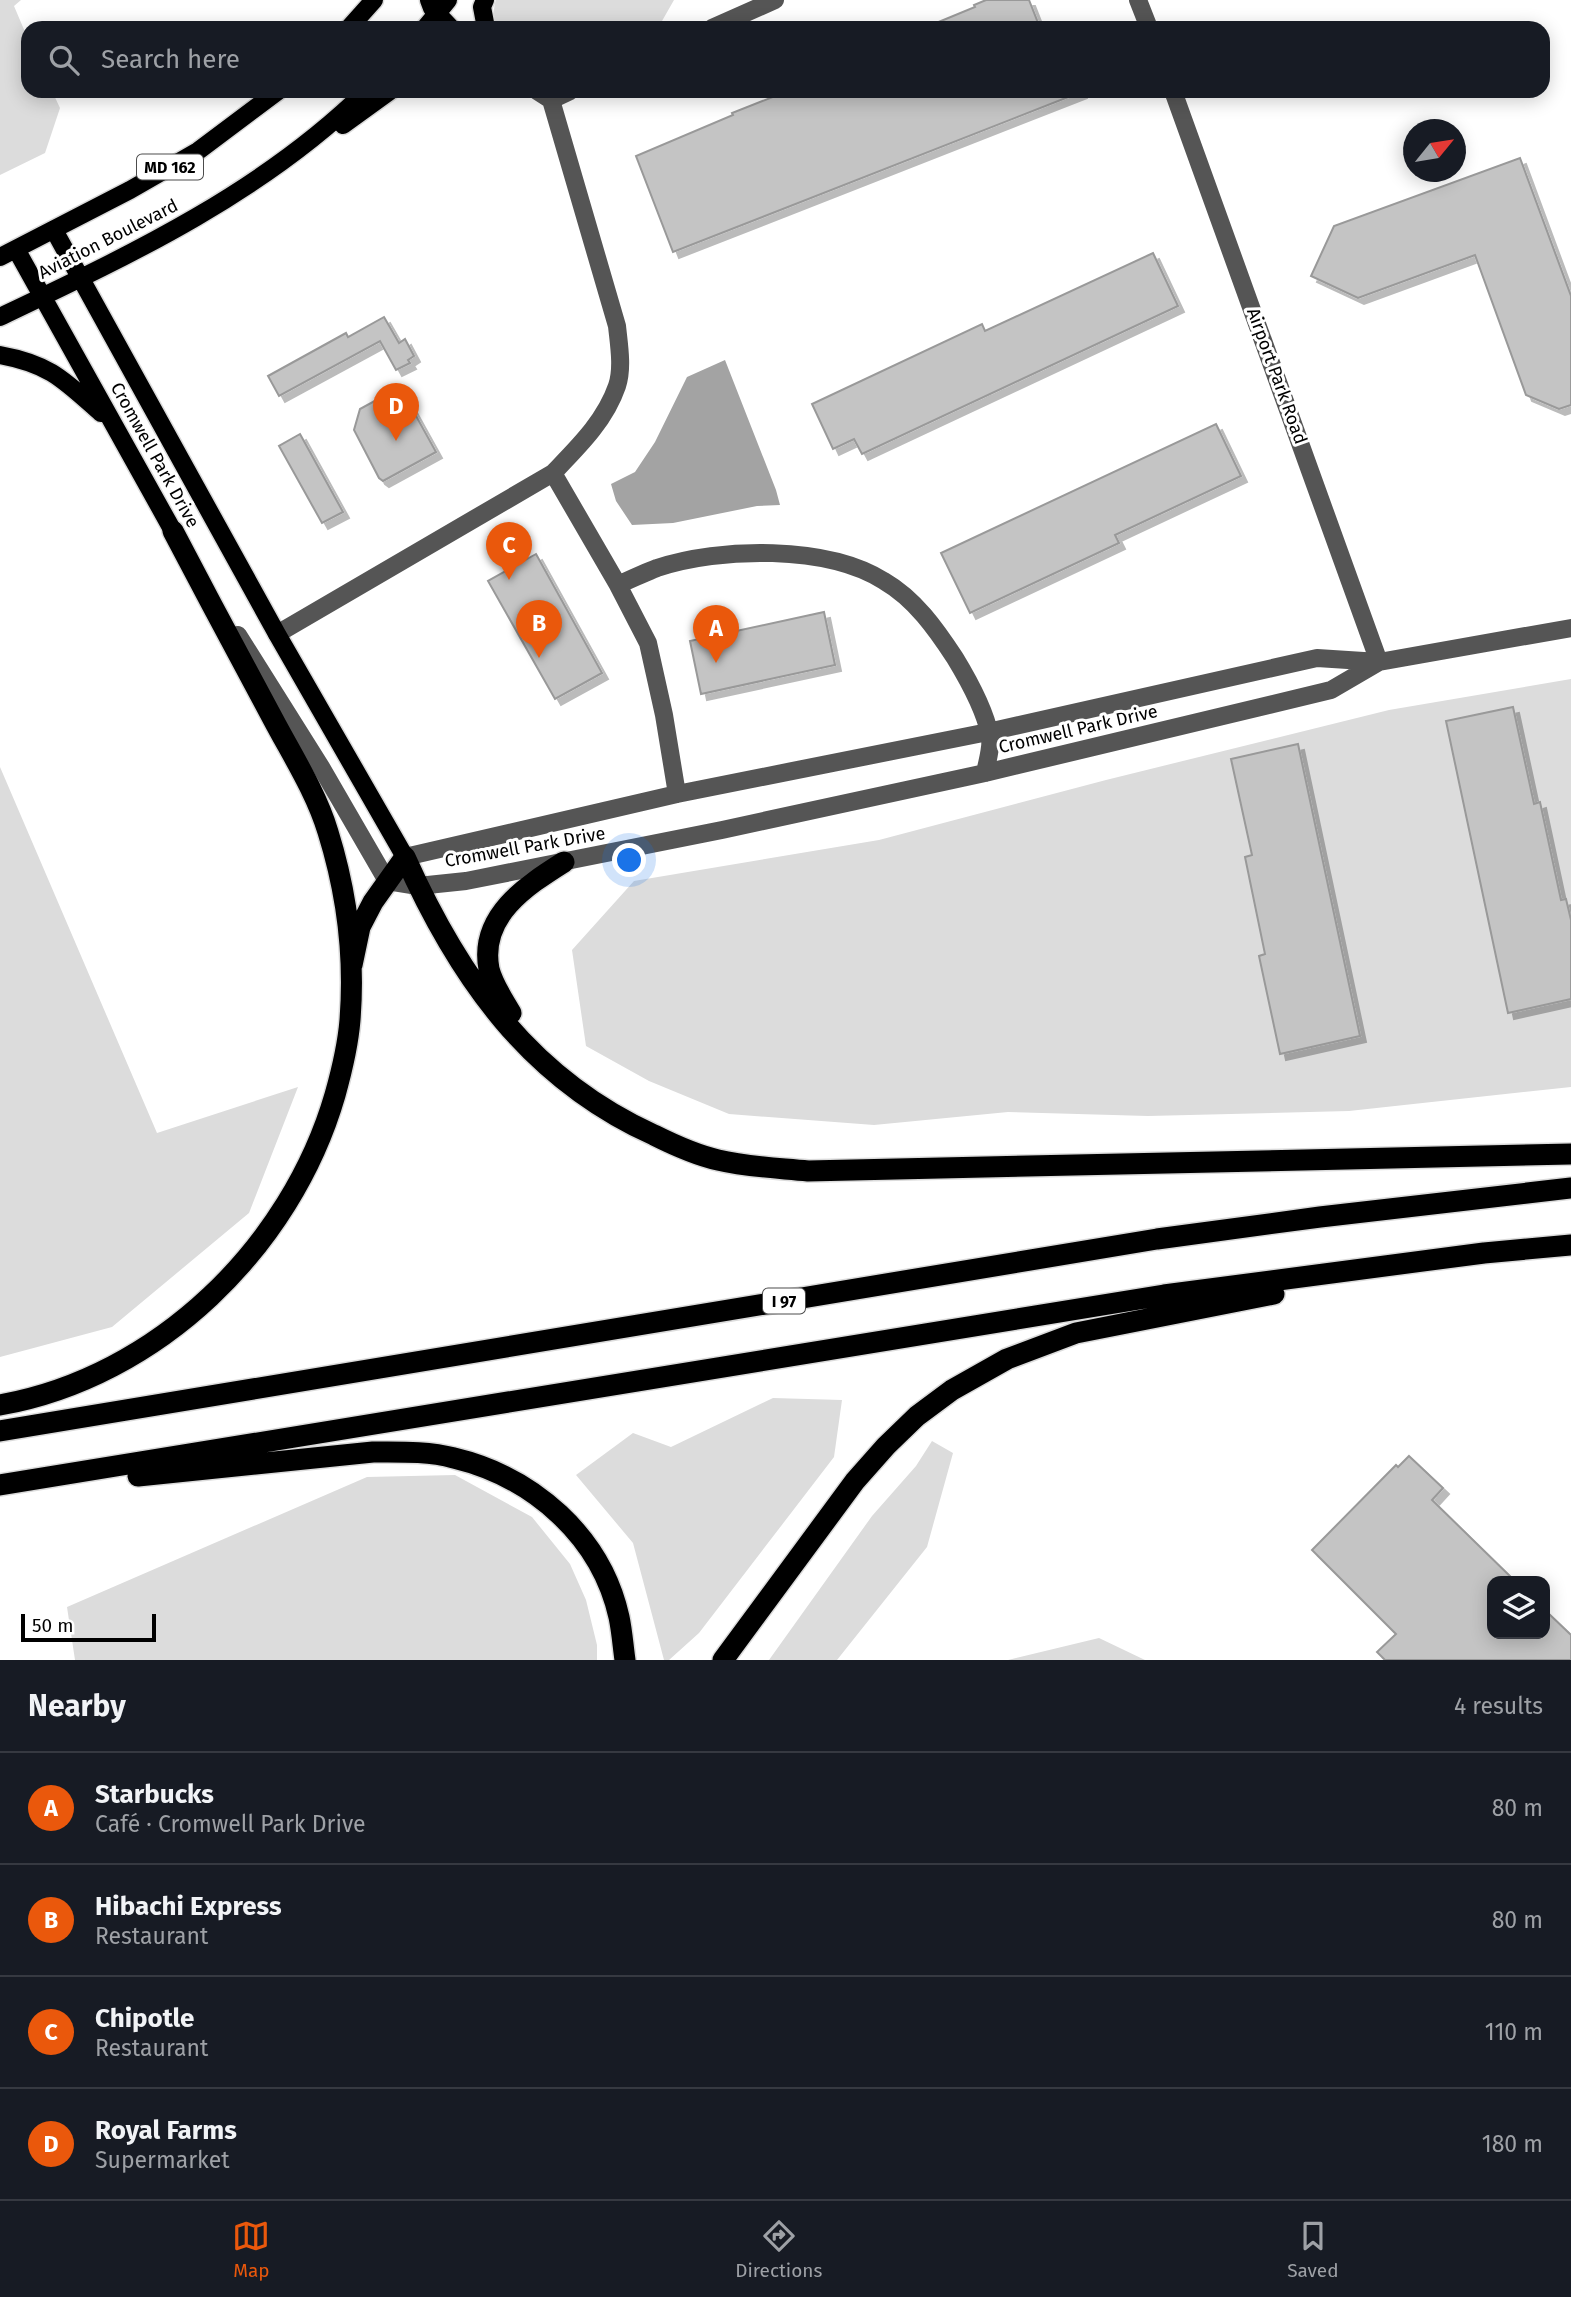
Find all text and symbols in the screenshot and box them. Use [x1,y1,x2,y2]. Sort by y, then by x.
search box [21,21,1550,98]
icon: search [45,41,83,79]
text: Search here [101,44,240,75]
north arrow [1403,119,1466,182]
road number: MD 162 [137,154,203,180]
street label: Aviation Boulevard [34,194,182,284]
street label: Airport Park Road [1242,305,1312,447]
street label: Cromwell Park Drive [106,379,204,531]
pin: D [373,383,419,441]
pin: C [486,522,532,580]
pin: B [516,600,562,658]
pin: A [693,605,739,663]
street label: Cromwell Park Drive [996,700,1160,758]
street label: Cromwell Park Drive [443,822,607,872]
your location [612,843,646,877]
road number: I 97 [763,1288,805,1314]
map controls [1487,1576,1550,1639]
button: layers [1487,1576,1550,1639]
scale bar [21,1611,156,1643]
text: 50 m [32,1614,73,1637]
text: Nearby [28,1688,126,1724]
text: 4 results [1454,1692,1543,1720]
text: Starbucks [95,1779,214,1810]
text: A [44,1794,58,1822]
text: 80 m [1492,1794,1543,1822]
text: Café · Cromwell Park Drive [95,1810,366,1838]
text: Hibachi Express [95,1891,282,1922]
text: B [44,1906,58,1934]
text: 80 m [1492,1906,1543,1934]
text: Restaurant [95,1922,208,1950]
text: Chipotle [95,2003,194,2034]
text: C [44,2018,58,2046]
text: 110 m [1485,2018,1543,2046]
text: Restaurant [95,2034,208,2062]
text: Royal Farms [95,2115,237,2146]
text: D [44,2130,58,2158]
text: 180 m [1482,2130,1543,2158]
text: Supermarket [95,2146,230,2174]
tab: Map [232,2217,270,2282]
tab: Directions [735,2217,822,2282]
tab: Saved [1287,2217,1339,2282]

